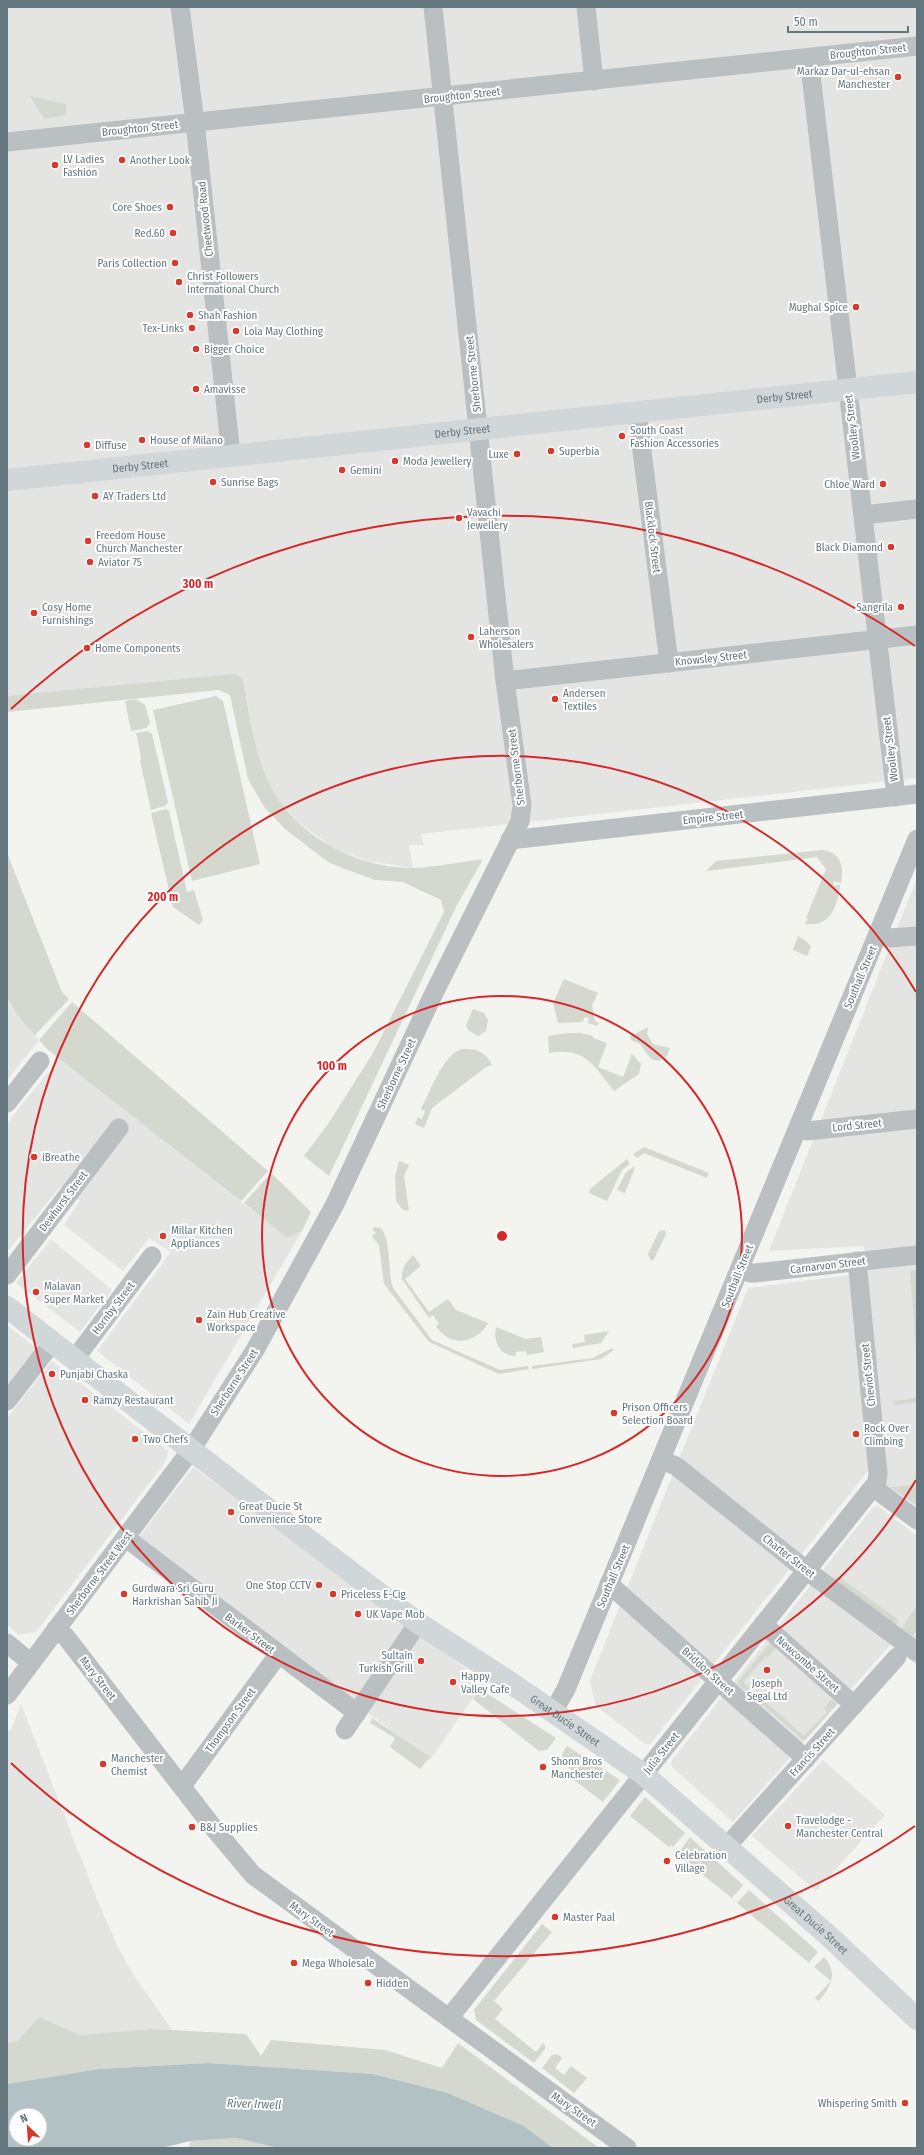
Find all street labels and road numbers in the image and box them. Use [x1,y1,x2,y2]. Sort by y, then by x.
street label: Broughton Street [829,41,907,62]
street label: Broughton Street [423,85,501,106]
street label: Broughton Street [101,118,179,139]
street label: Cheetwood Road [195,181,216,257]
street label: Sherborne Street [463,335,484,413]
street label: Derby Street [756,387,814,406]
street label: Woolley Street [842,393,863,460]
street label: Derby Street [434,422,491,441]
street label: Derby Street [112,457,169,476]
street label: Blacklock Street [642,500,663,574]
street label: Knowsley Street [675,648,748,669]
street label: Woolley Street [880,715,901,782]
street label: Sherborne Street [505,728,528,806]
street label: Empire Street [682,808,744,827]
street label: Southall Street [841,943,880,1011]
street label: Sherborne Street [374,1036,419,1112]
street label: Lord Street [832,1116,883,1135]
street label: Dewhurst Street [36,1168,91,1234]
street label: Southall Street [719,1242,756,1310]
street label: Carnarvon Street [790,1254,867,1277]
street label: Hornby Street [89,1279,138,1337]
street label: Cheviot Street [859,1342,878,1407]
street label: Sherborne Street [208,1346,261,1418]
street label: Sherborne Street West [64,1529,135,1618]
street label: Charter Street [760,1532,818,1581]
street label: Southall Street [594,1542,633,1610]
street label: Barker Street [222,1610,278,1657]
street label: Newcombe Street [774,1634,842,1695]
street label: Briddon Street [679,1645,737,1698]
street label: Mary Street [77,1654,119,1703]
street label: Thompson Street [203,1685,258,1755]
street label: Great Ducie Street [528,1692,603,1750]
street label: Francis Street [787,1725,838,1779]
street label: Julia Street [641,1730,682,1777]
street label: Great Ducie Street [781,1894,851,1958]
street label: Mary Street [287,1899,337,1940]
street label: Mary Street [549,2089,599,2130]

